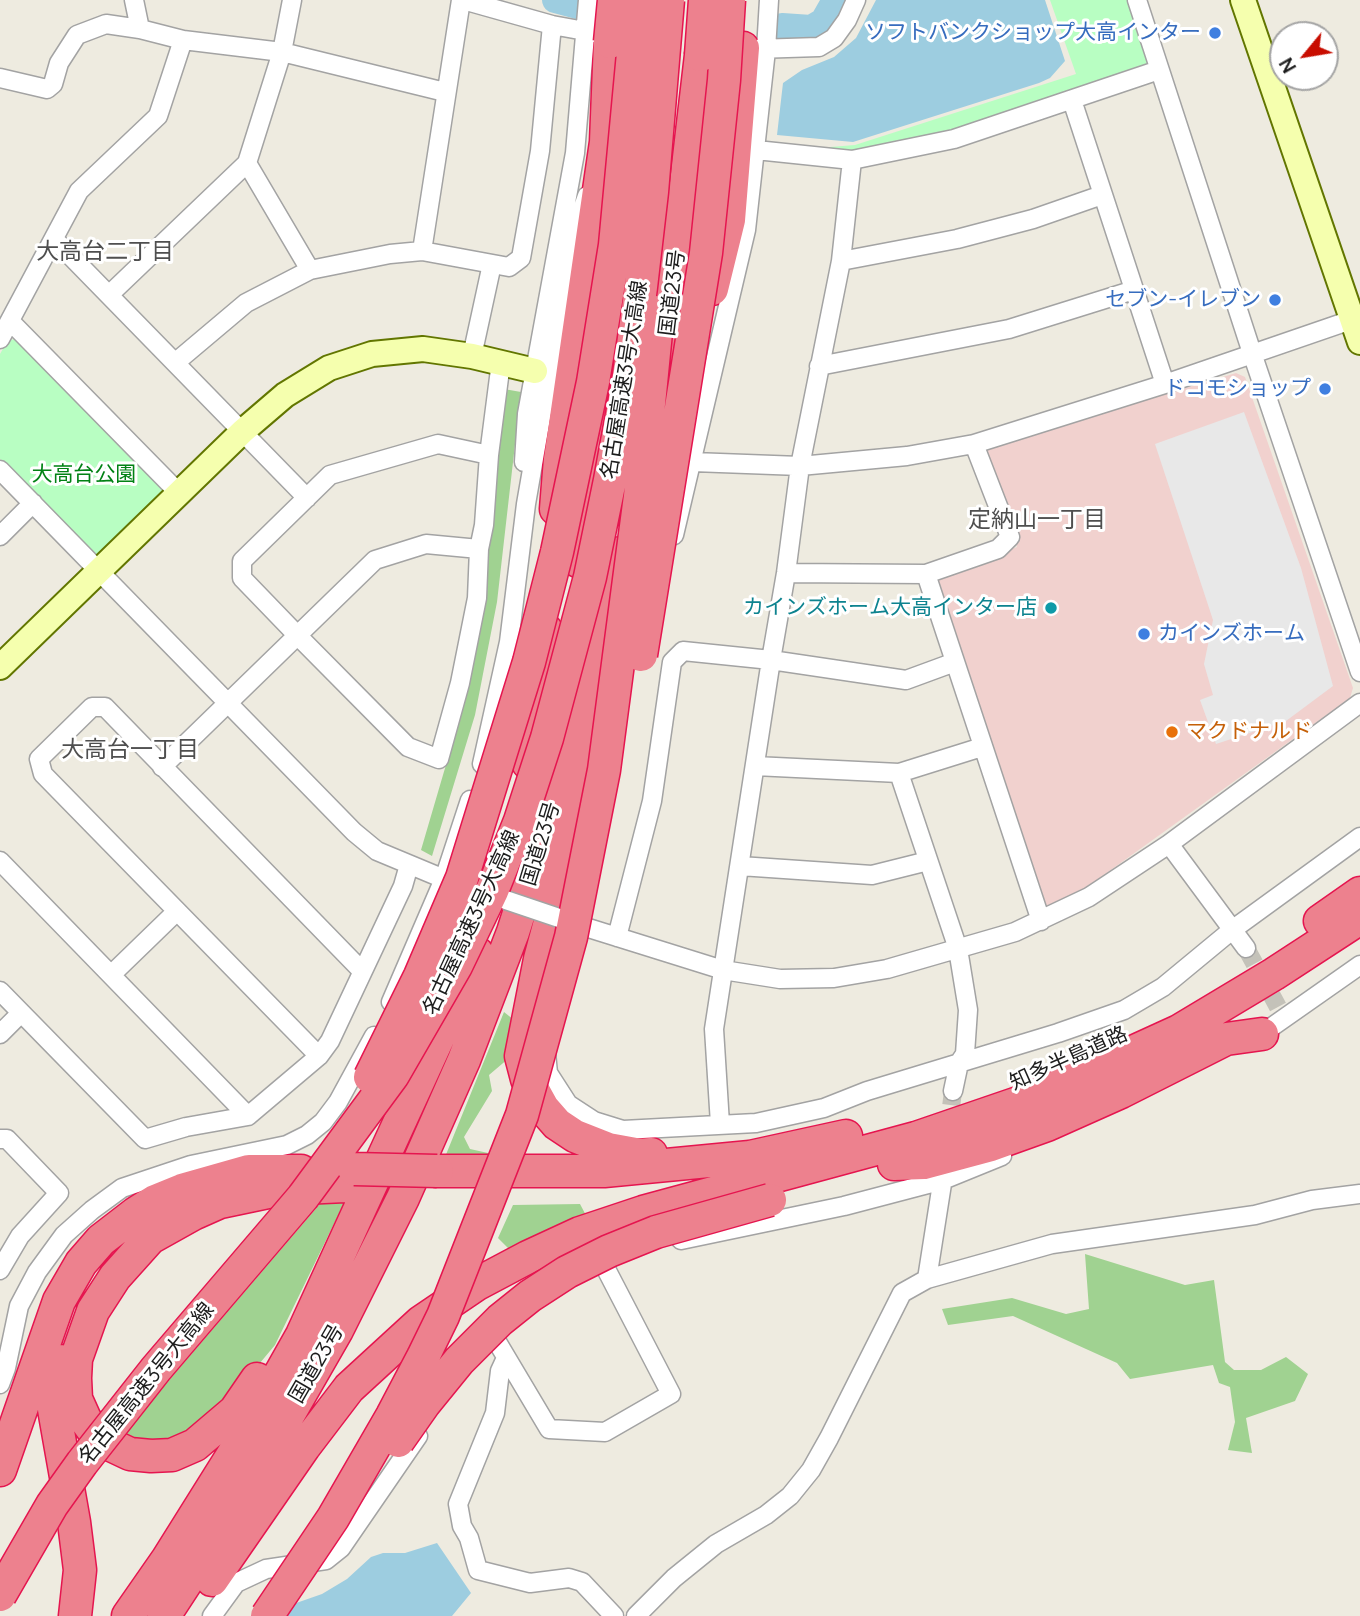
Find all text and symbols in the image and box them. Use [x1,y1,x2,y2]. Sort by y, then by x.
place label: ソフトバンクショップ大高インター [865,20,1201,46]
north arrow [1269,21,1339,91]
marker: ソフトバンクショップ大高インター [1207,25,1223,41]
text: N [1273,53,1302,78]
district label: 大高台二丁目 [36,239,174,267]
street label: 国道23号 [655,248,691,338]
street label: 名古屋高速3号大高線 [597,279,653,481]
place label: セブン-イレブン [1105,287,1261,313]
marker: セブン-イレブン [1267,292,1283,308]
place label: ドコモショップ [1164,376,1311,402]
marker: ドコモショップ [1317,381,1333,397]
park label: 大高台公園 [32,462,136,488]
district label: 定納山一丁目 [968,507,1106,535]
place label: カインズホーム大高インター店 [743,595,1037,621]
marker: カインズホーム大高インター店 [1043,600,1059,616]
place label: カインズホーム [1158,621,1305,647]
marker: カインズホーム [1136,626,1152,642]
place label: マクドナルド [1186,719,1312,745]
marker: マクドナルド [1164,724,1180,740]
district label: 大高台一丁目 [61,737,199,765]
street label: 国道23号 [516,799,566,889]
street label: 名古屋高速3号大高線 [418,827,526,1019]
street label: 知多半島道路 [1006,1022,1132,1096]
street label: 名古屋高速3号大高線 [74,1298,220,1470]
street label: 国道23号 [284,1320,350,1408]

